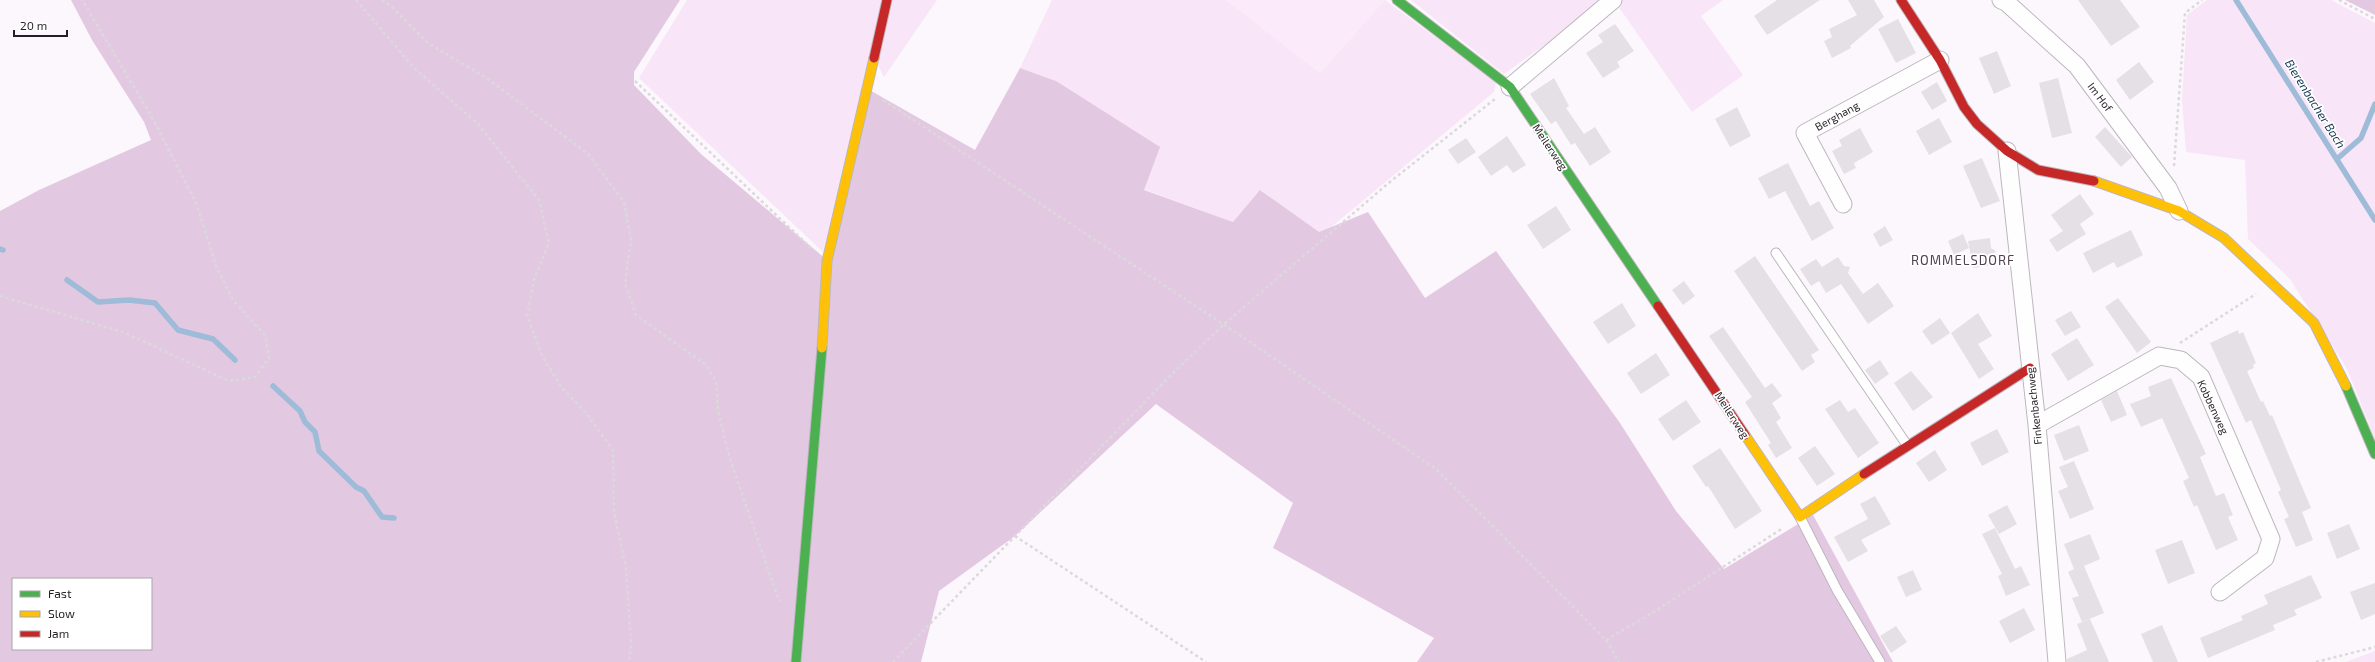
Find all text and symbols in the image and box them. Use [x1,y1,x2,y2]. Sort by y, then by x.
scale bar [14,12,67,38]
text: 20 m [20,18,47,32]
water label: Bierenbacher Bach [2283,56,2349,150]
street label: Im Hof [2085,80,2116,114]
street label: Berghang [1813,98,1861,133]
street label: Meilerweg [1530,121,1571,172]
district label: ROMMELSDORF [1911,252,2015,268]
street label: Finkenbachweg [2023,367,2044,445]
street label: Kobbenweg [2195,378,2232,436]
street label: Meilerweg [1713,389,1752,440]
legend [12,578,152,650]
text: Fast [48,586,72,600]
text: Slow [48,606,75,620]
text: Jam [48,626,69,640]

